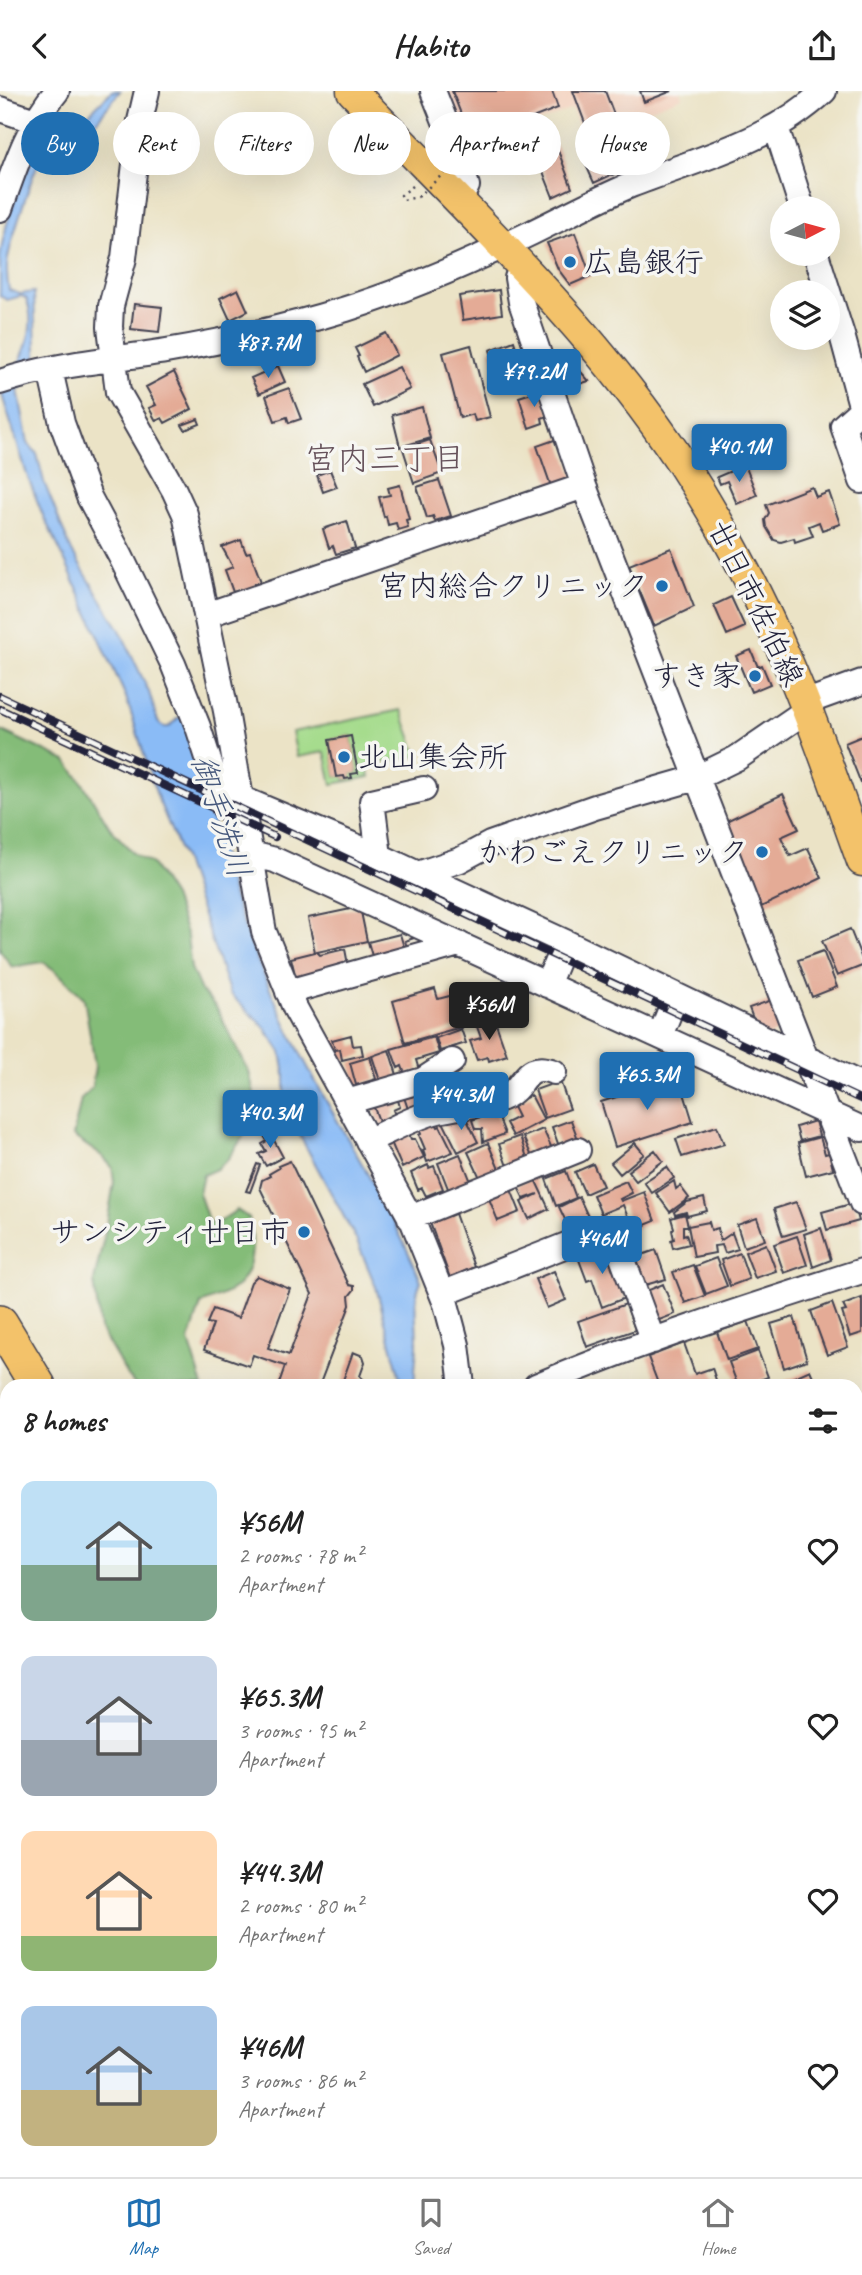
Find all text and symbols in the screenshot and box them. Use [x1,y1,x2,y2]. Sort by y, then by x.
text: Habito [393,25,469,66]
icon: back [21,27,59,65]
icon: share [803,27,841,65]
chip: Buy [21,112,99,175]
chip: Rent [113,112,200,175]
chip: Filters [214,112,314,175]
chip: New [328,112,411,175]
chip: Apartment [425,112,561,175]
chip: House [575,112,670,175]
north arrow [770,196,840,266]
map controls [770,196,840,350]
place label: 広島銀行 [584,243,704,281]
marker: 広島銀行 [562,254,578,270]
button: layers [770,280,840,350]
pin: ¥87.7M [211,321,325,380]
text: ¥87.7M [237,328,299,357]
pin: ¥79.2M [477,349,591,409]
text: ¥79.2M [503,357,565,386]
pin: ¥40.1M [682,425,796,484]
text: ¥40.1M [708,432,770,461]
district label: 宮内三丁目 [305,438,465,479]
street label: 廿日市佐伯線 [699,514,813,692]
place label: 宮内総合クリニック [378,567,648,605]
marker: 宮内総合クリニック [654,578,670,594]
place label: すき家 [651,657,741,695]
marker: すき家 [747,668,763,684]
place label: 北山集会所 [358,738,508,776]
water label: 御手洗川 [182,749,260,883]
marker: 北山集会所 [336,749,352,765]
place label: かわごえクリニック [478,833,748,871]
marker: かわごえクリニック [754,844,770,860]
pin: ¥56M [448,983,530,1042]
text: ¥56M [465,990,513,1019]
pin: ¥65.3M [590,1053,704,1112]
text: ¥65.3M [616,1060,678,1089]
pin: ¥44.3M [404,1073,518,1132]
text: ¥44.3M [430,1080,492,1109]
pin: ¥40.3M [213,1091,327,1150]
text: ¥40.3M [239,1098,301,1127]
place label: サンシティ廿日市 [50,1213,290,1251]
pin: ¥46M [561,1217,643,1276]
marker: サンシティ廿日市 [296,1224,312,1240]
text: ¥46M [578,1224,626,1253]
text: 8 homes [21,1402,106,1440]
icon: filters [804,1402,842,1440]
text: ¥56M [238,1503,301,1541]
icon: home [77,1509,161,1593]
icon: heart [804,1532,842,1570]
text: 2 rooms · 78 m² [238,1541,362,1570]
text: Apartment [238,1570,323,1599]
text: ¥65.3M [238,1678,320,1716]
icon: home [77,1684,161,1768]
icon: heart [804,1707,842,1745]
text: 3 rooms · 95 m² [238,1716,362,1745]
text: Apartment [238,1745,323,1774]
text: ¥44.3M [238,1853,320,1891]
icon: home [77,1859,161,1943]
icon: heart [804,1882,842,1920]
text: 2 rooms · 80 m² [238,1891,362,1920]
text: Apartment [238,1920,323,1949]
text: ¥46M [238,2028,301,2066]
icon: home [77,2034,161,2118]
icon: heart [804,2057,842,2095]
text: 3 rooms · 86 m² [238,2066,362,2095]
text: Apartment [238,2095,323,2124]
tab: Map [125,2194,163,2260]
tab: Saved [412,2194,450,2260]
tab: Home [699,2194,737,2260]

